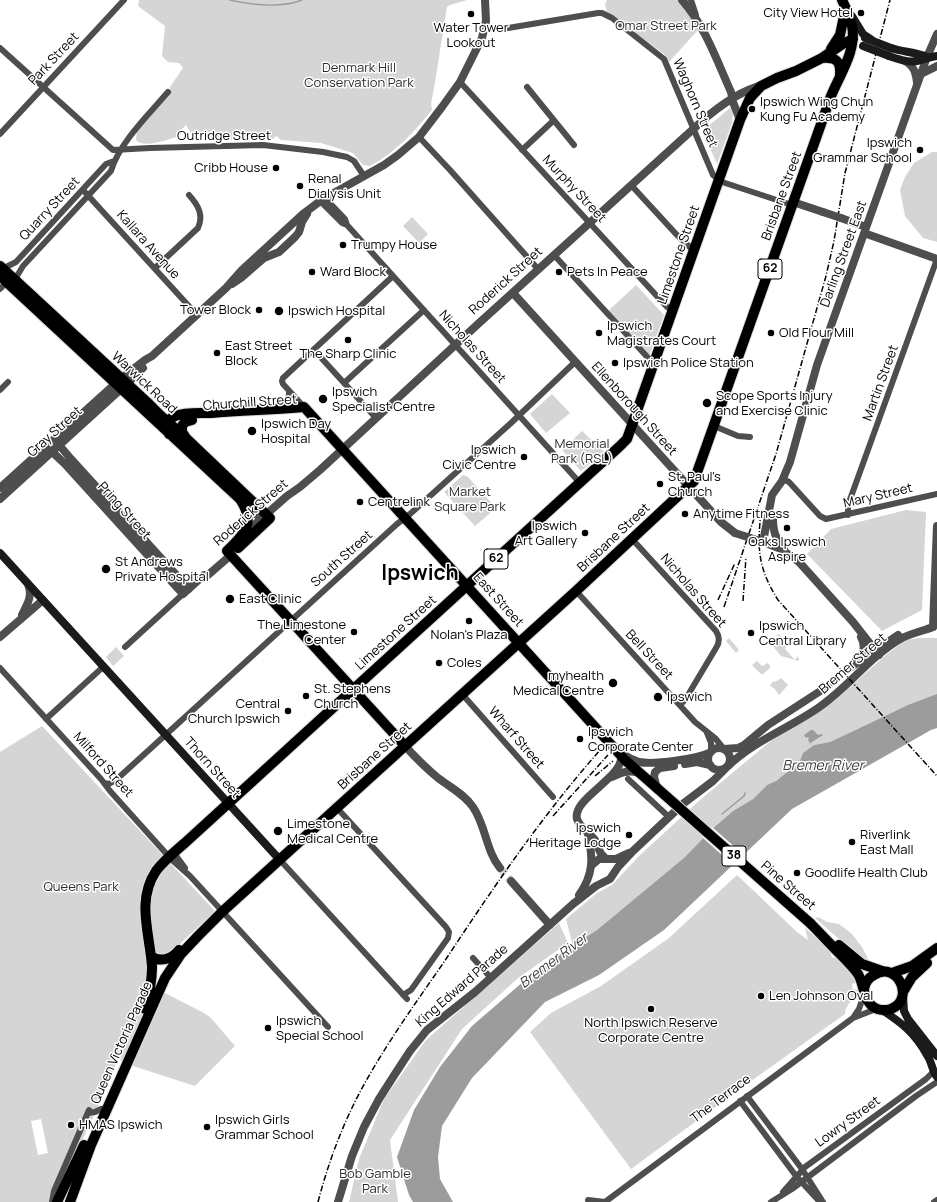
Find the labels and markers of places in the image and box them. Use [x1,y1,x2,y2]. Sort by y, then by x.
place label: City View Hotel [763,5,853,21]
marker: City View Hotel [856,8,866,18]
marker: Water Tower Lookout [466,9,476,19]
place label: Water Tower Lookout [434,20,508,51]
place label: Ipswich Wing Chun Kung Fu Academy [760,94,873,125]
marker: Ipswich Wing Chun Kung Fu Academy [747,104,757,114]
place label: Ipswich Grammar School [813,135,912,166]
marker: Ipswich Grammar School [915,145,925,155]
place label: Cribb House [194,160,268,176]
marker: Cribb House [271,163,281,173]
place label: Renal Dialysis Unit [308,171,381,202]
marker: Renal Dialysis Unit [295,181,305,191]
place label: Trumpy House [351,237,437,253]
marker: Trumpy House [338,240,348,250]
place label: Ward Block [320,264,386,280]
place label: Pets In Peace [567,264,647,280]
marker: Ward Block [307,267,317,277]
marker: Pets In Peace [554,267,564,277]
place label: Tower Block [180,302,251,318]
place label: Ipswich Hospital [288,303,385,319]
marker: Tower Block [254,305,264,315]
marker: Ipswich Hospital [273,305,285,317]
place label: Ipswich Magistrates Court [607,318,716,349]
place label: Old Flour Mill [779,325,854,341]
marker: Ipswich Magistrates Court [594,328,604,338]
marker: Old Flour Mill [766,328,776,338]
marker: The Sharp Clinic [343,335,353,345]
place label: East Street Block [225,338,292,369]
place label: The Sharp Clinic [300,346,396,362]
marker: East Street Block [212,348,222,358]
place label: Ipswich Police Station [623,355,754,371]
marker: Ipswich Police Station [610,358,620,368]
place label: Ipswich Specialist Centre [332,384,435,415]
place label: Scope Sports Injury and Exercise Clinic [716,388,833,419]
marker: Ipswich Specialist Centre [317,393,329,405]
marker: Scope Sports Injury and Exercise Clinic [701,397,713,409]
place label: Ipswich Day Hospital [261,416,331,447]
marker: Ipswich Day Hospital [246,425,258,437]
place label: Ipswich Civic Centre [442,442,516,473]
marker: Ipswich Civic Centre [519,452,529,462]
place label: St. Paul's Church [668,469,721,500]
marker: St. Paul's Church [655,479,665,489]
place label: Centrelink [368,494,430,510]
marker: Centrelink [355,497,365,507]
place label: Anytime Fitness [693,506,789,522]
marker: Anytime Fitness [680,509,690,519]
place label: Ipswich Art Gallery [515,518,577,549]
marker: Oaks Ipswich Aspire [782,523,792,533]
marker: Ipswich Art Gallery [580,528,590,538]
place label: Oaks Ipswich Aspire [748,534,826,565]
place label: St Andrews Private Hospital [115,554,209,585]
marker: St Andrews Private Hospital [100,563,112,575]
place label: East Clinic [239,591,302,607]
marker: East Clinic [224,593,236,605]
marker: Nolan's Plaza [464,616,474,626]
place label: The Limestone Center [257,617,346,648]
place label: Ipswich Central Library [759,618,846,649]
marker: The Limestone Center [349,627,359,637]
place label: Nolan's Plaza [430,627,508,643]
marker: Ipswich Central Library [746,628,756,638]
place label: Coles [447,655,481,671]
marker: Coles [434,658,444,668]
place label: myhealth Medical Centre [513,668,604,699]
marker: myhealth Medical Centre [607,677,619,689]
place label: St. Stephens Church [314,681,391,712]
place label: Ipswich [667,689,712,705]
marker: St. Stephens Church [301,691,311,701]
marker: Ipswich [652,691,664,703]
place label: Central Church Ipswich [188,696,280,727]
marker: Central Church Ipswich [283,706,293,716]
place label: Ipswich Corporate Center [588,724,694,755]
marker: Ipswich Corporate Center [575,734,585,744]
place label: Limestone Medical Centre [287,816,378,847]
place label: Ipswich Heritage Lodge [529,820,621,851]
marker: Limestone Medical Centre [272,825,284,837]
place label: Riverlink East Mall [860,827,913,858]
marker: Ipswich Heritage Lodge [624,830,634,840]
marker: Riverlink East Mall [847,837,857,847]
place label: Goodlife Health Club [805,865,928,881]
marker: Goodlife Health Club [792,868,802,878]
place label: Len Johnson Oval [769,988,873,1004]
marker: Len Johnson Oval [756,991,766,1001]
marker: North Ipswich Reserve Corporate Centre [646,1004,656,1014]
place label: Ipswich Special School [276,1013,364,1044]
place label: North Ipswich Reserve Corporate Centre [584,1015,718,1046]
marker: Ipswich Special School [263,1023,273,1033]
place label: Ipswich Girls Grammar School [215,1112,314,1143]
place label: HMAS Ipswich [79,1117,163,1133]
marker: HMAS Ipswich [66,1120,76,1130]
marker: Ipswich Girls Grammar School [202,1122,212,1132]

